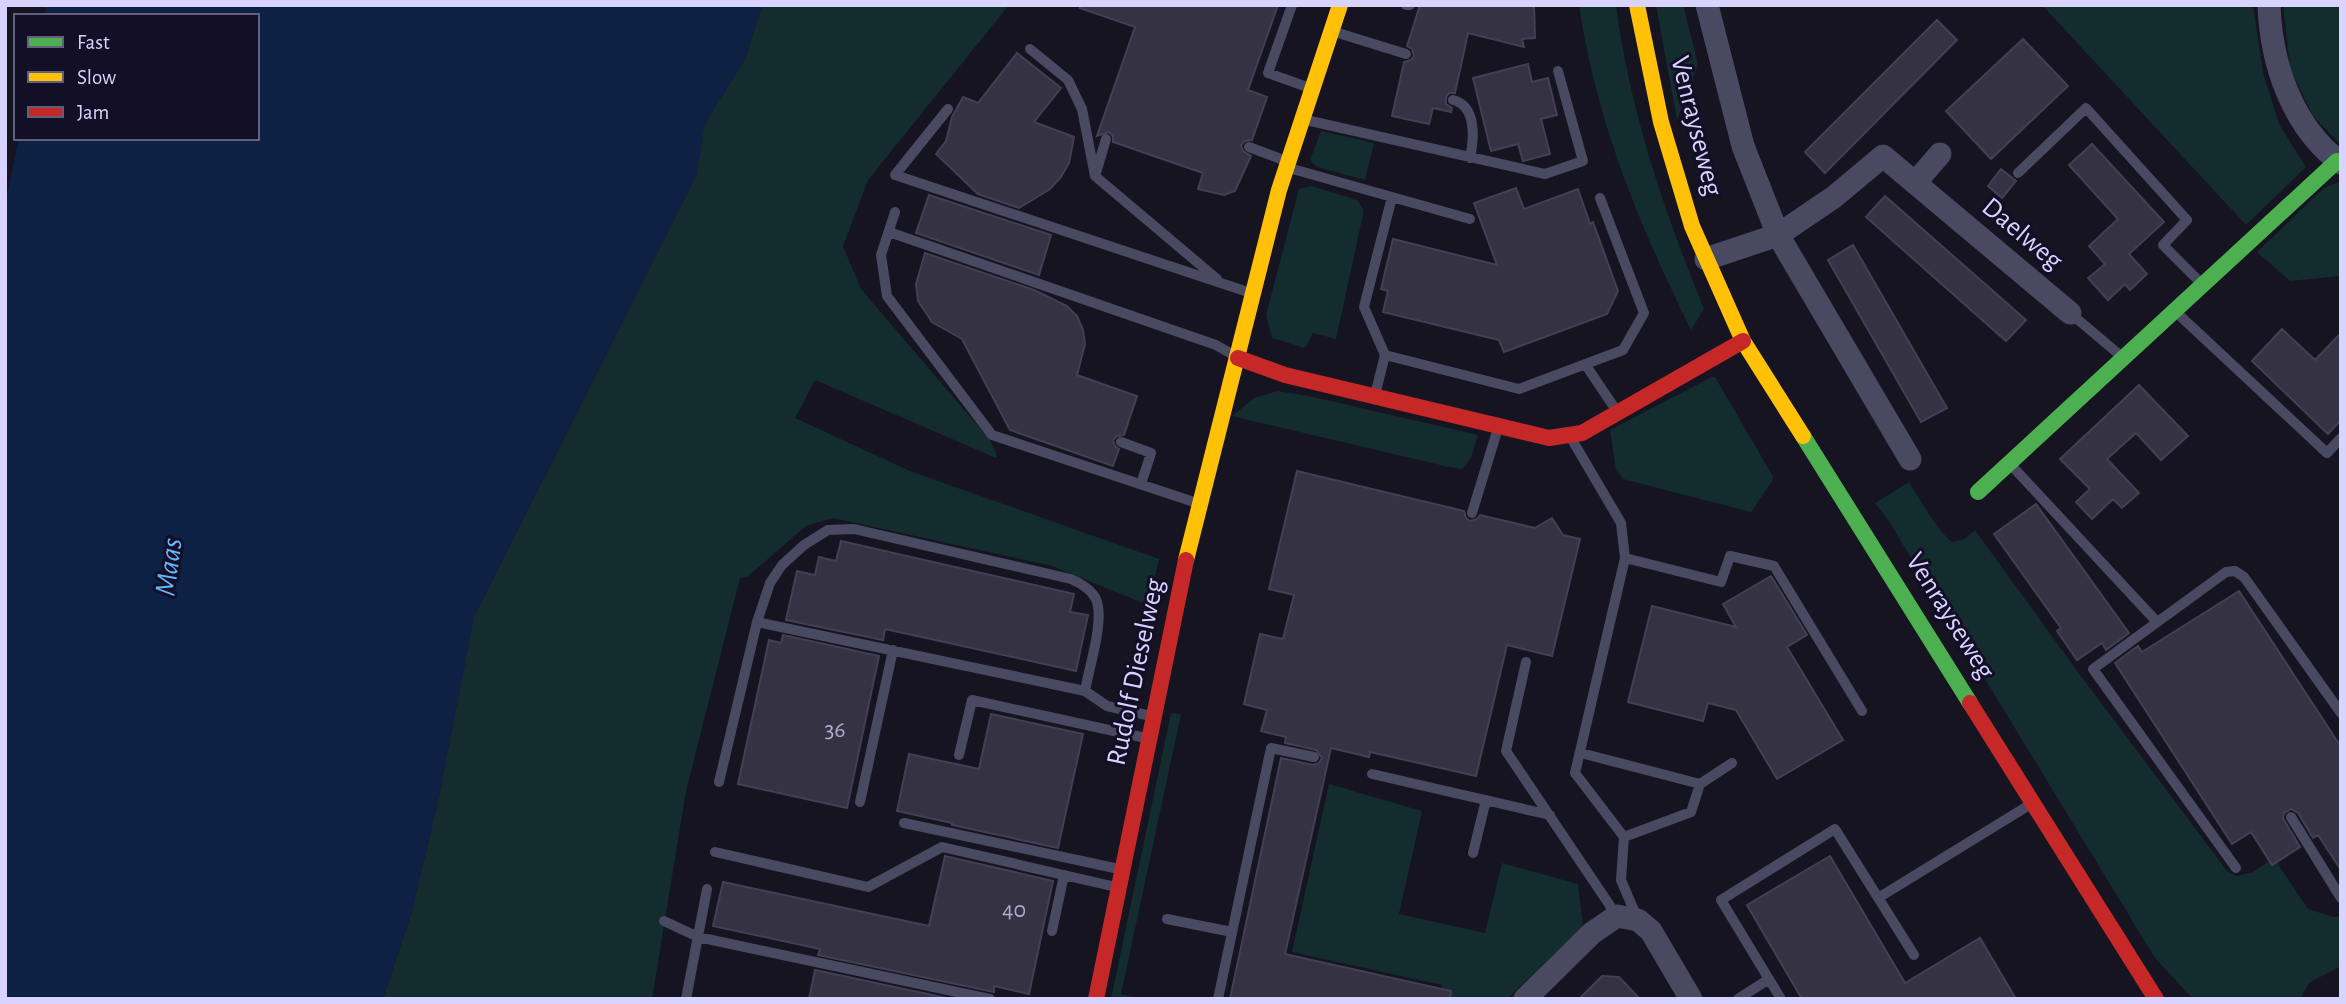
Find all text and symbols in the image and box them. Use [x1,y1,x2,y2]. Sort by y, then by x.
legend [14,14,259,140]
text: Fast [77,32,110,53]
street label: Venrayseweg [1665,53,1727,199]
text: Slow [77,67,116,88]
text: Jam [77,102,109,123]
street label: Daelweg [1976,193,2068,276]
water label: Maas [150,536,188,598]
street label: Venrayseweg [1900,548,2000,684]
street label: Rudolf Dieselweg [1103,576,1170,768]
house number: 36 [824,718,846,742]
house number: 40 [1002,898,1026,922]

